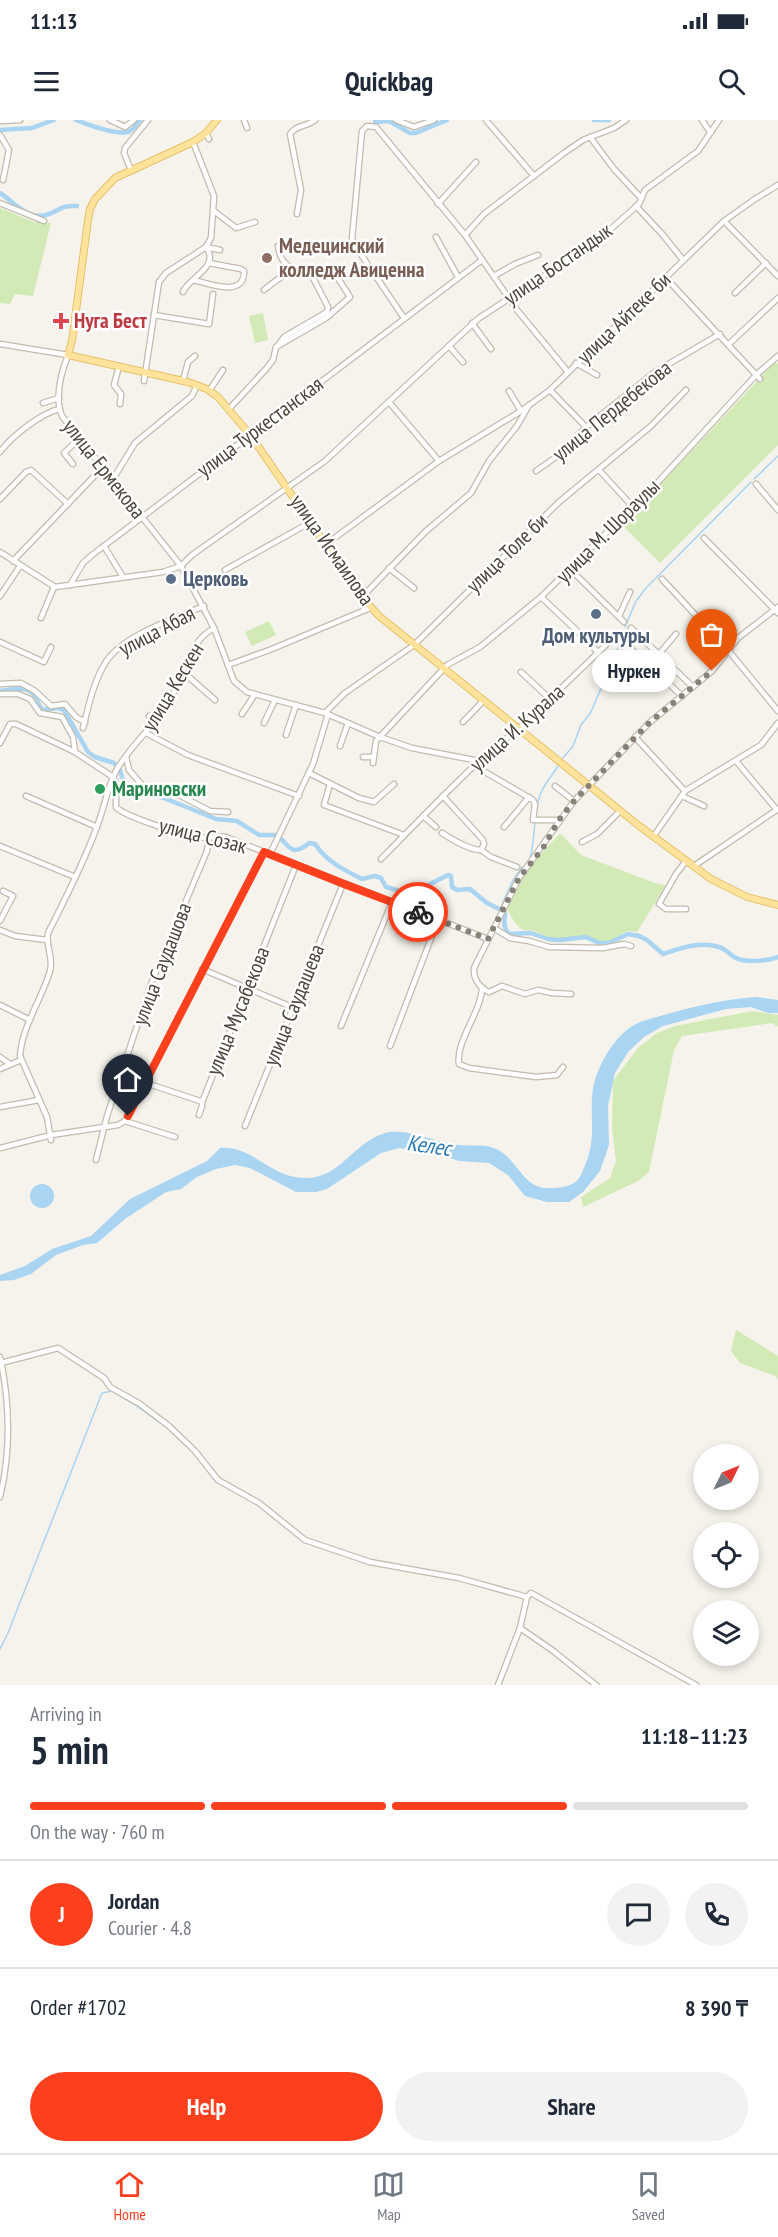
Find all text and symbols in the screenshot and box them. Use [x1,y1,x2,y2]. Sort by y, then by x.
text: 11:13 [30,7,78,35]
text: Quickbag [345,64,433,98]
icon: menu [30,65,63,98]
icon: search [715,65,748,98]
street label: улица Бостандык [498,216,617,311]
place label: Медецинский колледж Авиценна [279,232,425,283]
marker: Медецинский колледж Авиценна [260,251,274,265]
street label: улица Айтеке би [571,266,676,369]
place label: Нуга Бест [74,307,147,334]
marker: Нуга Бест [52,312,70,330]
street label: улица Пердебекова [546,354,677,467]
street label: улица Туркестанская [191,370,328,483]
street label: улица Ермекова [57,413,152,524]
street label: улица М. Шораулы [550,473,665,588]
street label: улица Исмаилова [284,489,381,610]
street label: улица Толе би [460,507,553,598]
place label: Церковь [183,565,248,592]
marker: Церковь [164,572,178,586]
street label: улица Абая [114,599,200,662]
marker: Дом культуры [589,607,603,621]
pin [686,609,737,671]
icon: bag [695,618,728,651]
place label: Дом культуры [542,622,650,649]
street label: улица Кескен [136,638,210,736]
callout: Нуркен [592,650,676,692]
text: Нуркен [608,658,661,684]
street label: улица И. Курала [464,678,570,777]
place label: Мариновски [112,775,206,802]
marker: Мариновски [93,782,107,796]
street label: улица Созак [156,812,250,859]
courier [388,882,448,942]
icon: bike [402,896,435,929]
street label: улица Саудашова [126,899,197,1029]
street label: улица Саудашева [257,940,330,1070]
street label: улица Мусабекова [200,943,276,1079]
pin [102,1054,153,1116]
icon: home [111,1063,144,1096]
water label: Келес [405,1128,455,1162]
north arrow [693,1444,759,1510]
map controls [693,1444,759,1666]
button: locate [693,1522,759,1588]
button: layers [693,1600,759,1666]
text: Arriving in [30,1701,102,1727]
text: 11:18–11:23 [641,1722,748,1750]
text: 5 min [30,1724,109,1775]
text: On the way · 760 m [30,1819,165,1845]
button: chat [607,1883,670,1946]
button: phone [685,1883,748,1946]
text: Jordan [108,1887,159,1915]
text: J [58,1900,65,1928]
text: Courier · 4.8 [108,1915,192,1941]
text: Order #1702 [30,1993,127,2021]
text: 8 390 ₸ [685,1994,748,2022]
button: Help [30,2072,383,2141]
button: Share [395,2072,748,2141]
tab: Home [113,2168,146,2224]
tab: Map [372,2168,405,2224]
tab: Saved [632,2168,665,2224]

